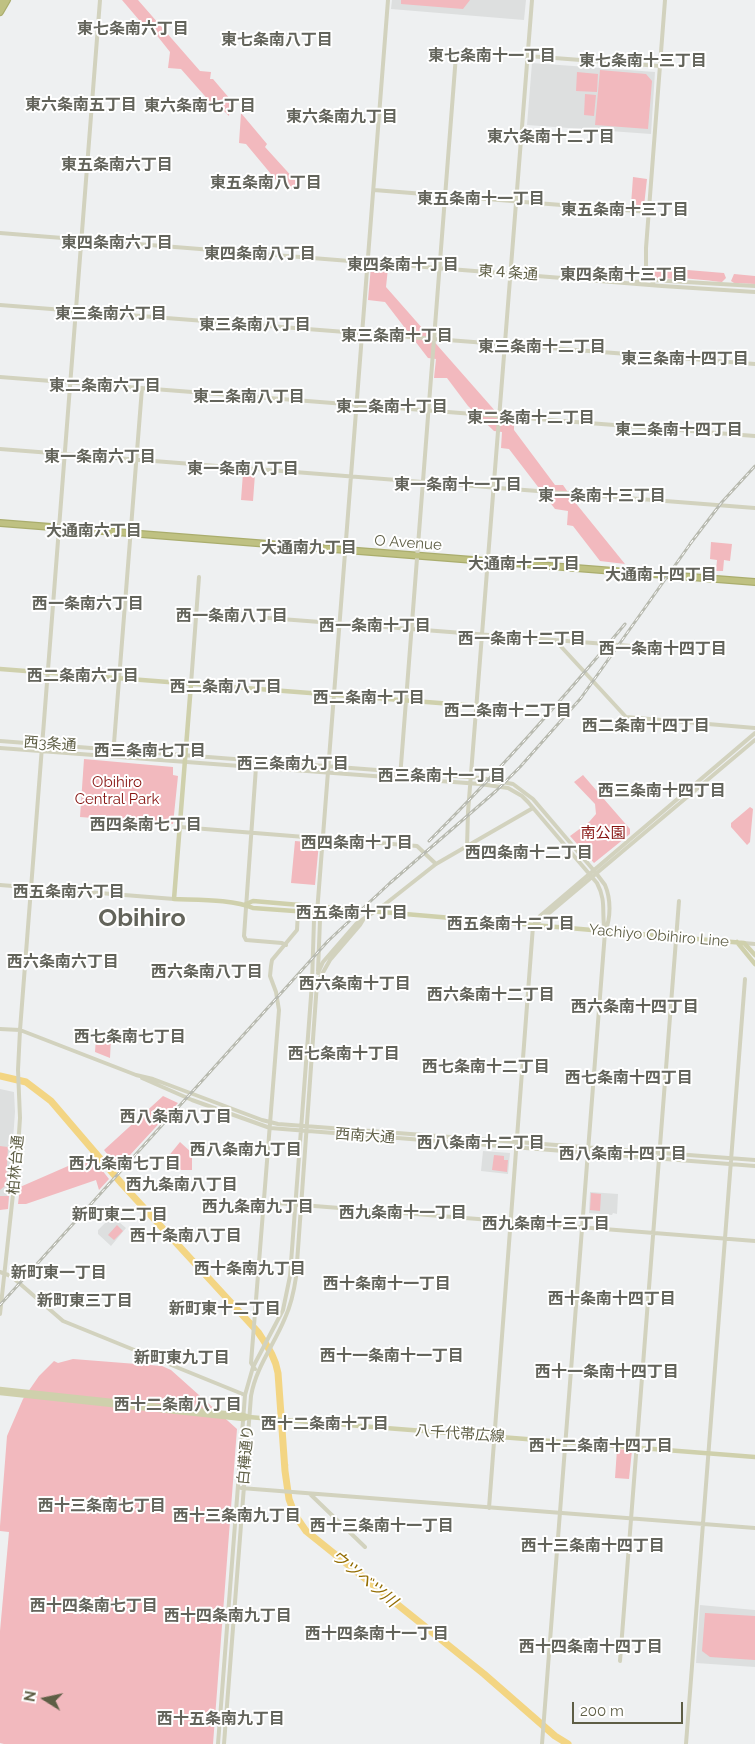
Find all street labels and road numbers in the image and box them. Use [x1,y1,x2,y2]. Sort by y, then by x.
street label: 東４条通 [477,262,539,284]
street label: O Avenue [374,532,442,554]
street label: 西3条通 [23,733,77,755]
street label: Yachiyo Obihiro Line [588,921,730,951]
street label: 西南大通 [334,1125,396,1147]
street label: 柏林台通 [4,1134,28,1196]
street label: 八千代帯広線 [414,1422,506,1446]
street label: 白樺通り [234,1424,258,1486]

